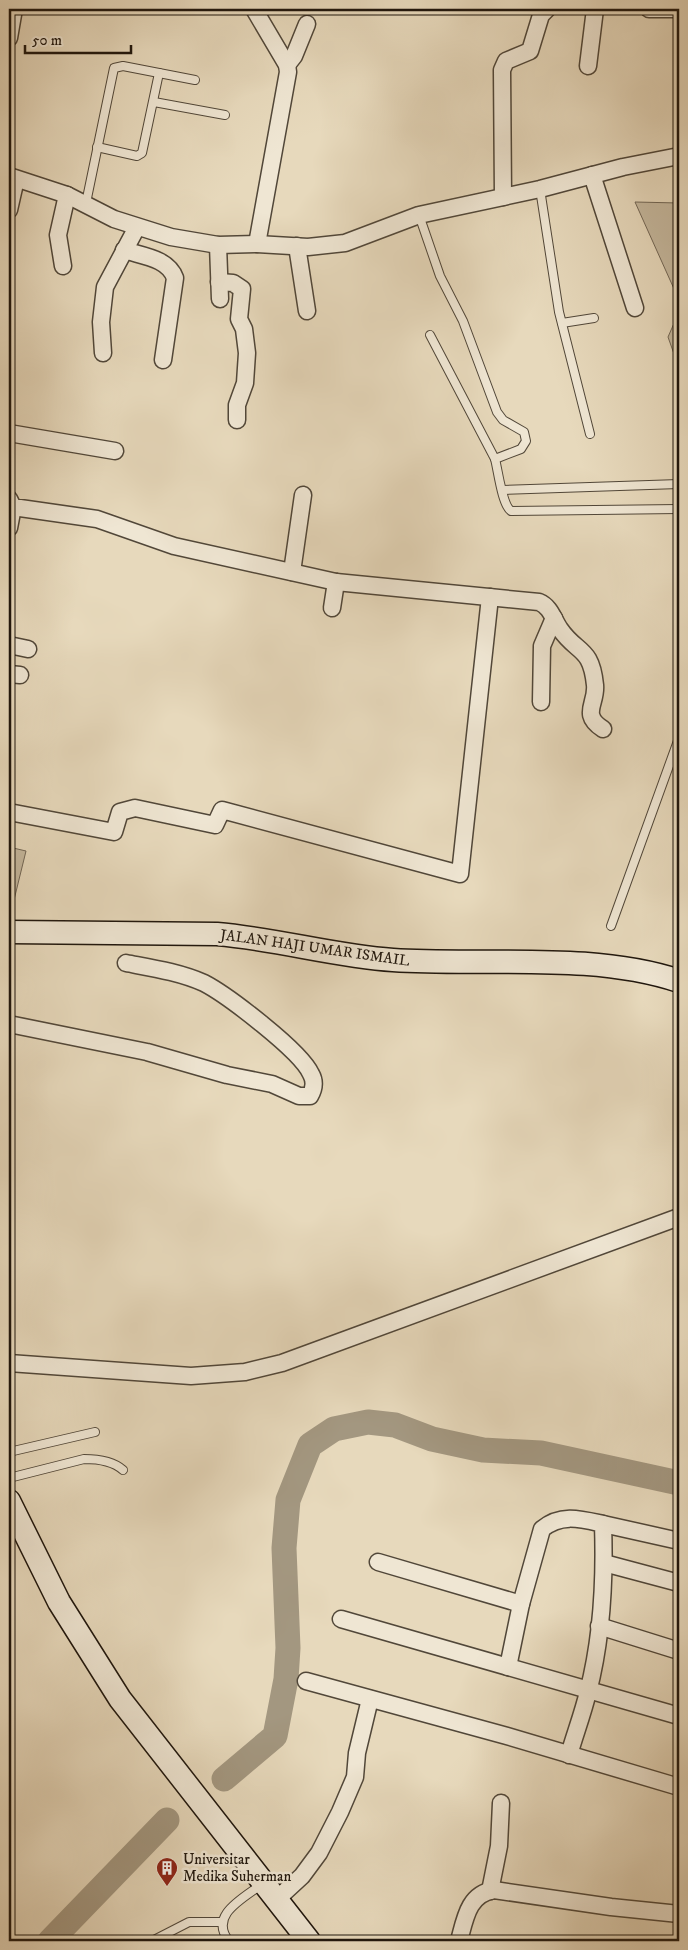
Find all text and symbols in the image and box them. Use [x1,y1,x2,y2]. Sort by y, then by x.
scale bar [25,22,131,54]
text: 50 m [32,31,62,50]
street label: JALAN HAJI UMAR ISMAIL [217,925,411,971]
place label: Universitar Medika Suherman [183,1850,291,1886]
building icon: Universitar Medika Suherman [155,1856,179,1887]

